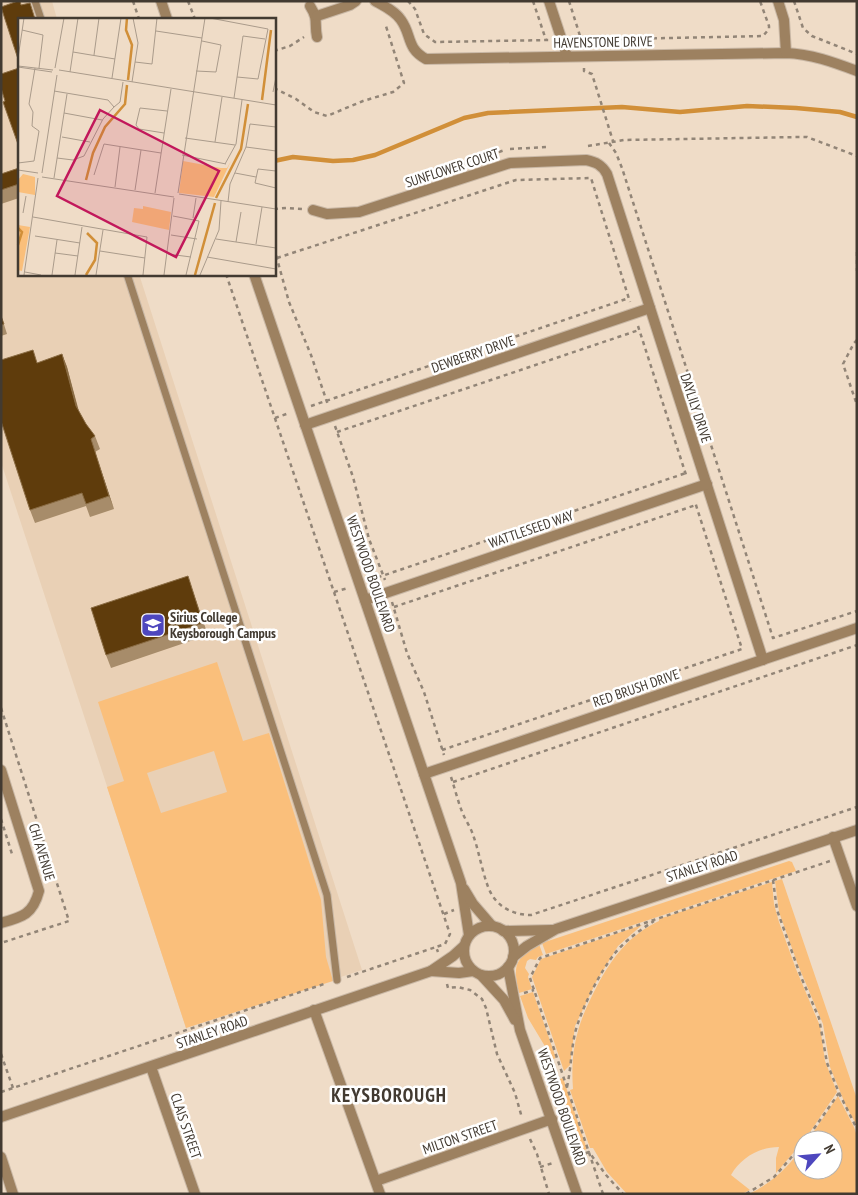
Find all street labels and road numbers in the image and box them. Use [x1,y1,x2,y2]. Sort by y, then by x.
street label: HAVENSTONE DRIVE [553,32,653,52]
street label: SUNFLOWER COURT [403,144,502,192]
street label: DEWBERRY DRIVE [429,331,517,377]
street label: DAYLILY DRIVE [676,371,716,445]
street label: WATTLESEED WAY [486,506,577,552]
street label: WESTWOOD BOULEVARD [343,513,399,635]
street label: RED BRUSH DRIVE [591,665,681,711]
street label: CHI AVENUE [25,821,59,883]
street label: STANLEY ROAD [664,846,740,886]
street label: STANLEY ROAD [174,1011,250,1053]
street label: WESTWOOD BOULEVARD [534,1046,590,1168]
street label: CLAIS STREET [166,1091,206,1162]
street label: MILTON STREET [420,1116,500,1158]

